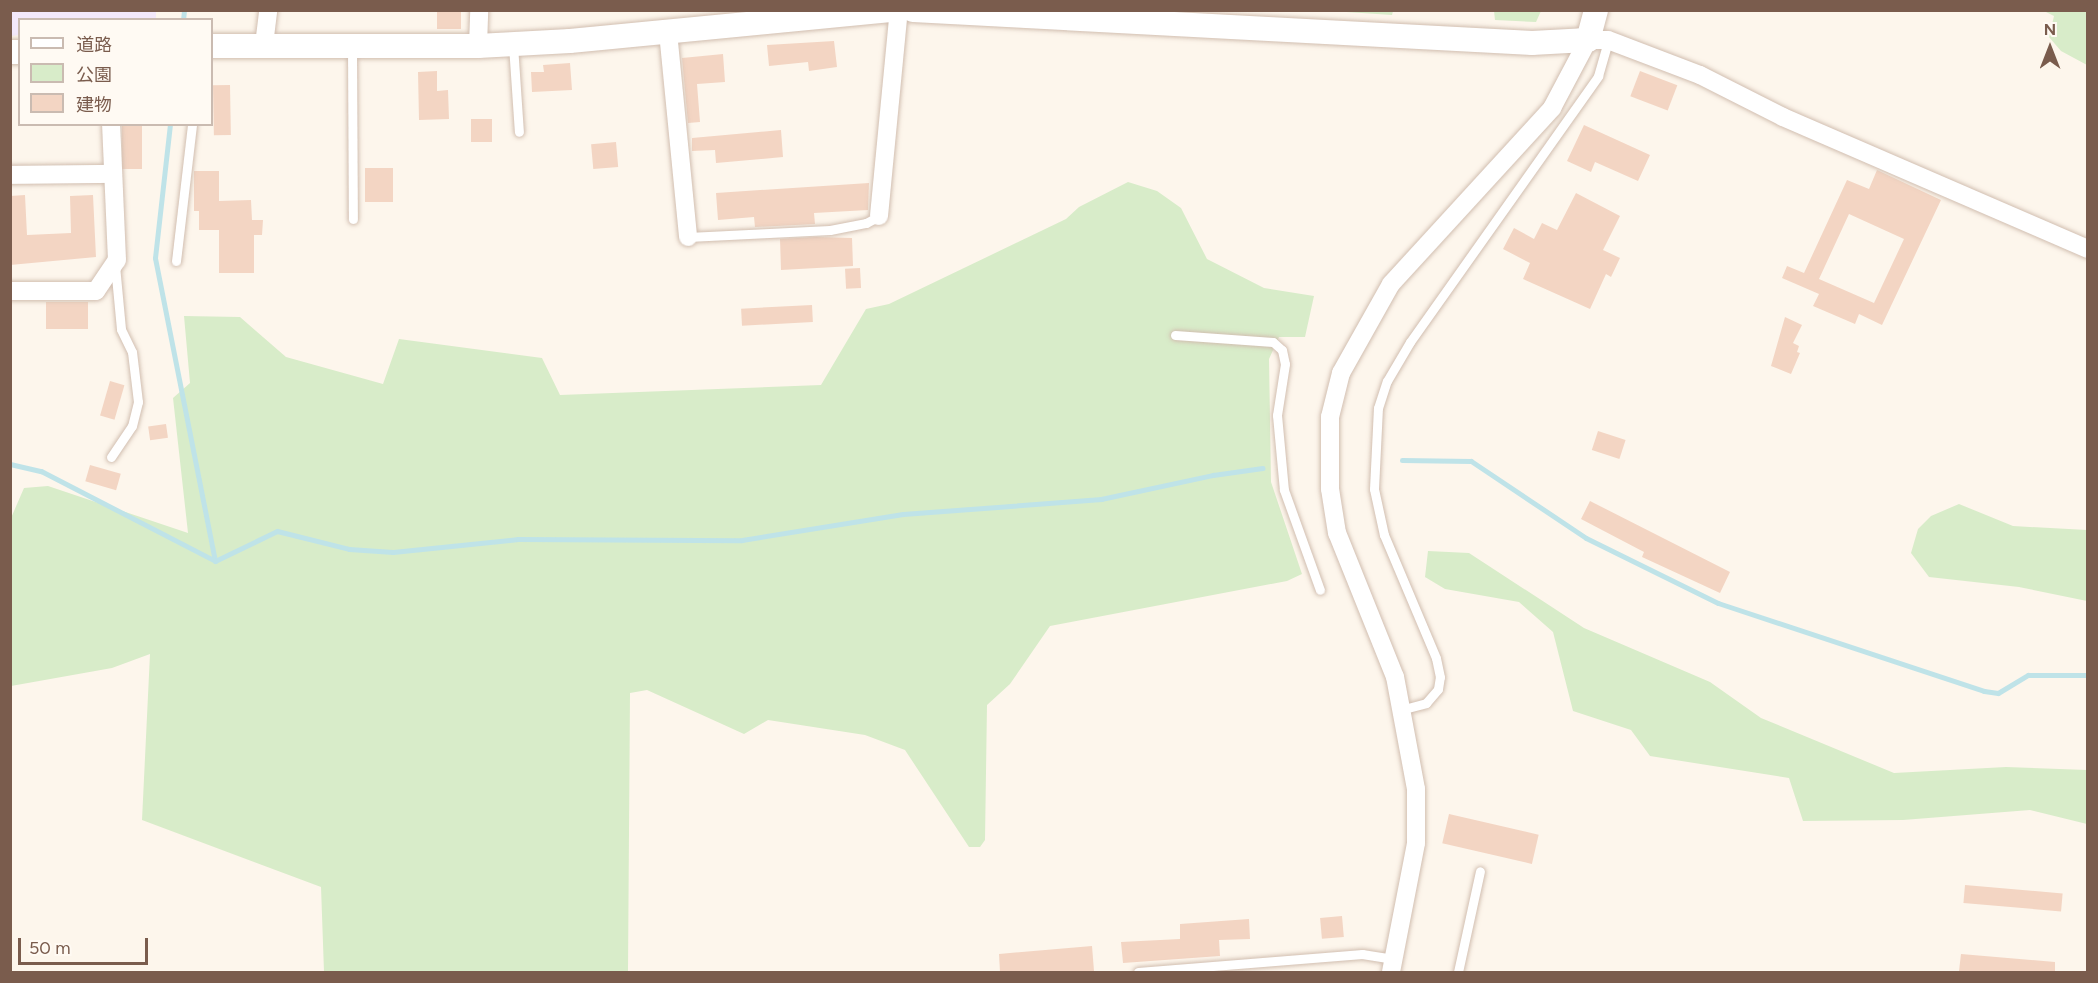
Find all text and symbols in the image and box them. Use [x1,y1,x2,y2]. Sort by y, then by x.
legend [18,18,213,126]
north arrow [2020,18,2080,78]
text: N [2044,20,2056,39]
text: 道路 [76,34,112,56]
text: 公園 [76,64,112,86]
text: 建物 [76,94,112,116]
scale bar [21,926,152,964]
text: 50 m [29,937,71,959]

